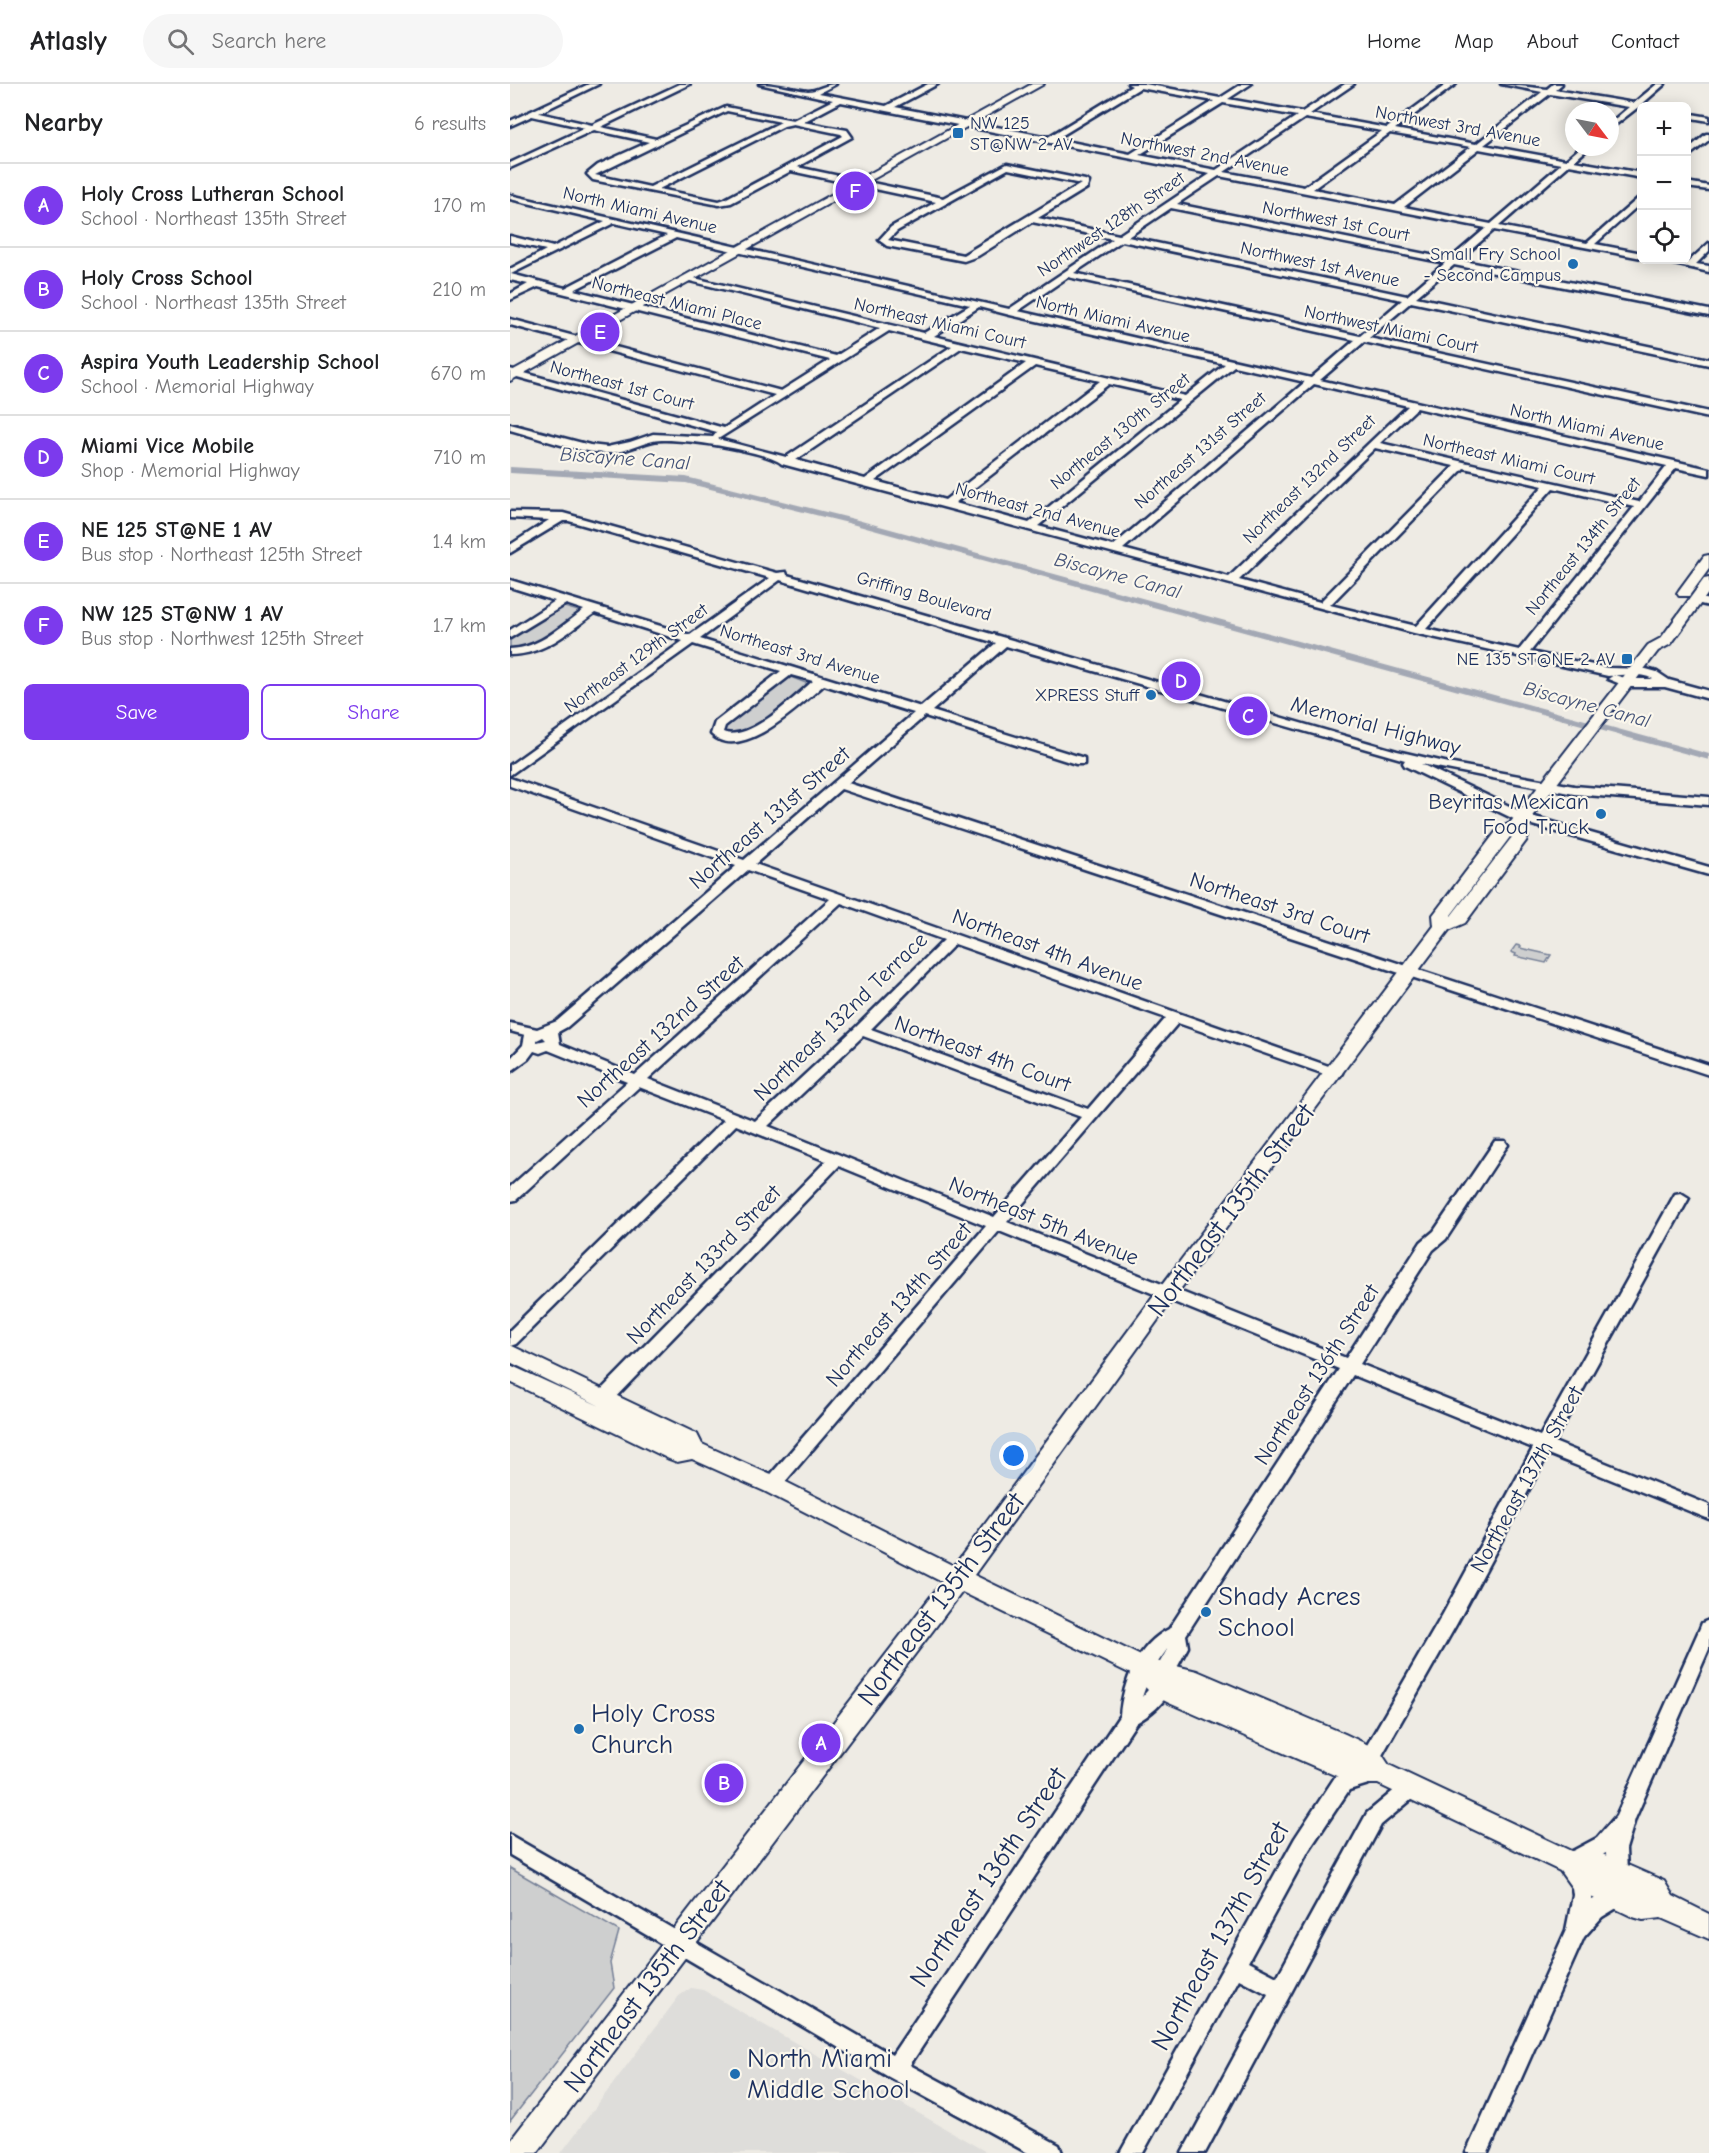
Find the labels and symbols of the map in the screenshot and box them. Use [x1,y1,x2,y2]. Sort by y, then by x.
street label: Northwest 3rd Avenue [1374,102,1542,151]
north arrow [1565,102,1619,156]
place label: NW 125 ST@NW 2 AV [970,113,1073,155]
marker: NW 125 ST@NW 2 AV [951,126,965,140]
street label: Northwest 2nd Avenue [1119,128,1291,181]
street label: Northwest 128th Street [1034,167,1190,282]
pin: F [836,168,874,214]
street label: North Miami Avenue [561,183,719,238]
street label: Northwest 1st Court [1261,197,1412,246]
street label: Northwest 1st Avenue [1238,237,1401,292]
place label: Small Fry School - Second Campus [1424,244,1561,286]
marker: Small Fry School - Second Campus [1566,257,1580,271]
street label: Northeast Miami Place [590,272,764,335]
street label: North Miami Avenue [1034,292,1192,347]
street label: Northeast Miami Court [852,293,1029,354]
street label: Northwest Miami Court [1302,301,1480,358]
pin: E [580,310,620,354]
street label: Northeast 1st Court [548,356,697,415]
street label: Northeast 130th Street [1046,368,1195,494]
street label: Northeast 131st Street [1130,387,1271,513]
street label: North Miami Avenue [1508,400,1666,455]
street label: Northeast 132nd Street [1239,410,1381,548]
street label: Northeast Miami Court [1421,429,1598,490]
water label: Biscayne Canal [559,442,691,475]
street label: Northeast 134th Street [1521,473,1646,619]
street label: Northeast 2nd Avenue [953,478,1123,543]
water label: Biscayne Canal [1052,548,1184,604]
street label: Griffing Boulevard [854,567,994,626]
street label: Northeast 129th Street [560,599,713,718]
street label: Northeast 3rd Avenue [717,620,882,689]
place label: NE 135 ST@NE 2 AV [1457,649,1615,670]
marker: NE 135 ST@NE 2 AV [1620,652,1634,666]
pin: D [1162,658,1200,704]
water label: Biscayne Canal [1521,677,1653,733]
place label: XPRESS Stuff [1035,685,1140,706]
marker: XPRESS Stuff [1144,688,1158,702]
street label: Memorial Highway [1288,691,1464,761]
pin: C [1228,694,1268,738]
street label: Northeast 131st Street [684,740,856,895]
place label: Beyritas Mexican Food Truck [1428,789,1589,840]
marker: Beyritas Mexican Food Truck [1594,807,1608,821]
street label: Northeast 3rd Court [1186,867,1374,950]
street label: Northeast 4th Avenue [949,903,1147,997]
street label: Northeast 132nd Terrace [748,927,933,1106]
street label: Northeast 132nd Street [572,949,750,1114]
street label: Northeast 4th Court [891,1010,1075,1098]
street label: Northeast 135th Street [1141,1097,1322,1323]
street label: Northeast 5th Avenue [945,1171,1142,1271]
street label: Northeast 133rd Street [621,1179,787,1350]
street label: Northeast 134th Street [820,1217,978,1392]
street label: Northeast 136th Street [1249,1279,1385,1470]
street label: Northeast 137th Street [1465,1381,1589,1577]
your location [999,1441,1028,1470]
street label: Northeast 135th Street [851,1486,1032,1712]
place label: Shady Acres School [1218,1581,1360,1643]
marker: Shady Acres School [1199,1605,1213,1619]
place label: Holy Cross Church [591,1698,715,1760]
pin: A [802,1720,840,1766]
marker: Holy Cross Church [572,1722,586,1736]
pin: B [704,1760,744,1806]
street label: Northeast 136th Street [903,1761,1074,1993]
street label: Northeast 137th Street [1145,1816,1297,2056]
street label: Northeast 135th Street [557,1873,738,2099]
place label: North Miami Middle School [747,2043,910,2105]
marker: North Miami Middle School [728,2067,742,2081]

